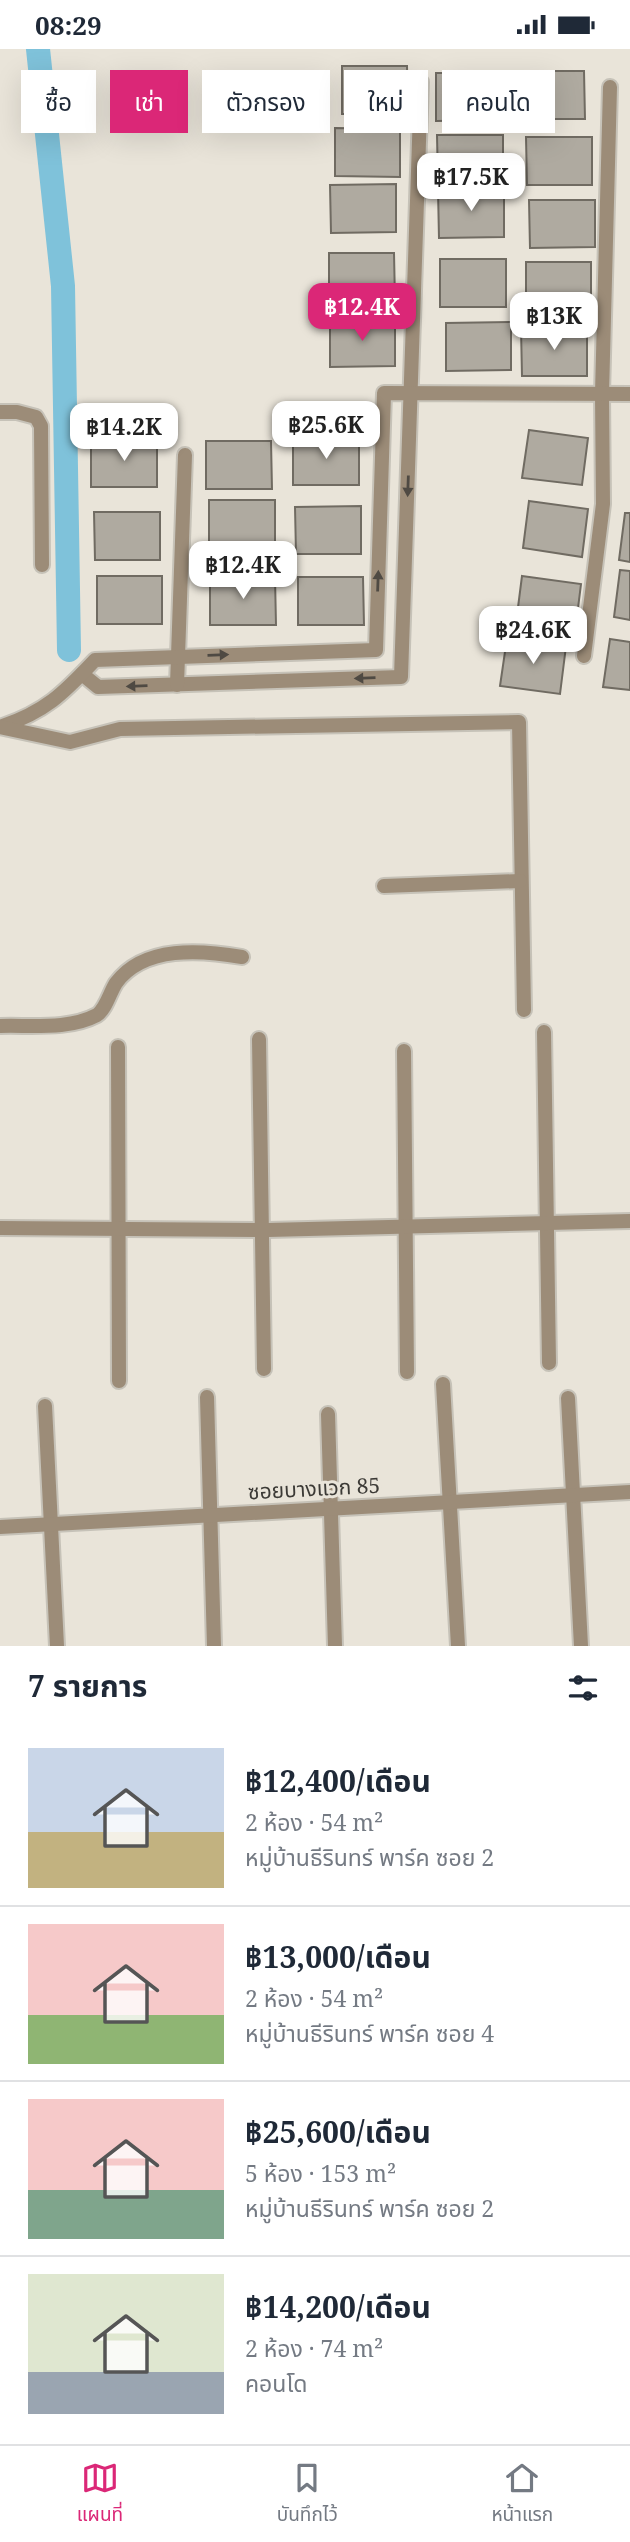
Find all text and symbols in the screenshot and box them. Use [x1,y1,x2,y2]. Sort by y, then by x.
text: 08:29 [35,7,102,43]
chip: ซื้อ [21,70,96,133]
chip: เช่า [110,70,188,133]
chip: ตัวกรอง [202,70,330,133]
chip: ใหม่ [344,70,428,133]
chip: คอนโด [442,70,555,133]
pin: ฿17.5K [414,153,528,213]
text: ฿17.5K [433,160,509,192]
pin: ฿12.4K [305,283,419,343]
text: ฿12.4K [324,290,400,322]
pin: ฿13K [513,293,595,352]
text: ฿13K [526,299,582,331]
pin: ฿25.6K [269,401,383,461]
pin: ฿14.2K [67,403,181,463]
text: ฿25.6K [288,408,364,440]
text: ฿14.2K [86,410,162,442]
one-way arrow [402,475,413,497]
pin: ฿12.4K [186,541,300,601]
text: ฿12.4K [205,548,281,580]
one-way arrow [373,569,384,591]
pin: ฿24.6K [476,607,590,666]
text: ฿24.6K [495,613,571,645]
one-way arrow [207,649,229,660]
one-way arrow [353,673,375,684]
one-way arrow [126,680,148,692]
street label: ซอยบางแวก 85 [247,1471,381,1505]
text: 7 รายการ [28,1665,147,1706]
icon: filters [564,1669,602,1707]
text: ฿12,400/เดือน [245,1760,431,1801]
icon: home [84,1776,168,1860]
text: 2 ห้อง · 54 m² [245,1806,383,1838]
text: หมู่บ้านธีรินทร์ พาร์ค ซอย 2 [245,1841,494,1873]
text: ฿13,000/เดือน [245,1936,431,1977]
icon: home [84,1952,168,2036]
text: 2 ห้อง · 54 m² [245,1982,383,2014]
text: หมู่บ้านธีรินทร์ พาร์ค ซอย 4 [245,2017,494,2049]
text: ฿25,600/เดือน [245,2111,431,2152]
icon: home [84,2127,168,2211]
text: 5 ห้อง · 153 m² [245,2157,396,2189]
text: หมู่บ้านธีรินทร์ พาร์ค ซอย 2 [245,2192,494,2224]
text: ฿14,200/เดือน [245,2286,431,2327]
icon: home [84,2302,168,2386]
text: 2 ห้อง · 74 m² [245,2332,383,2364]
text: คอนโด [245,2367,307,2399]
tab: แผนที่ [77,2459,123,2530]
tab: บันทึกไว้ [277,2459,338,2530]
tab: หน้าแรก [491,2459,553,2530]

